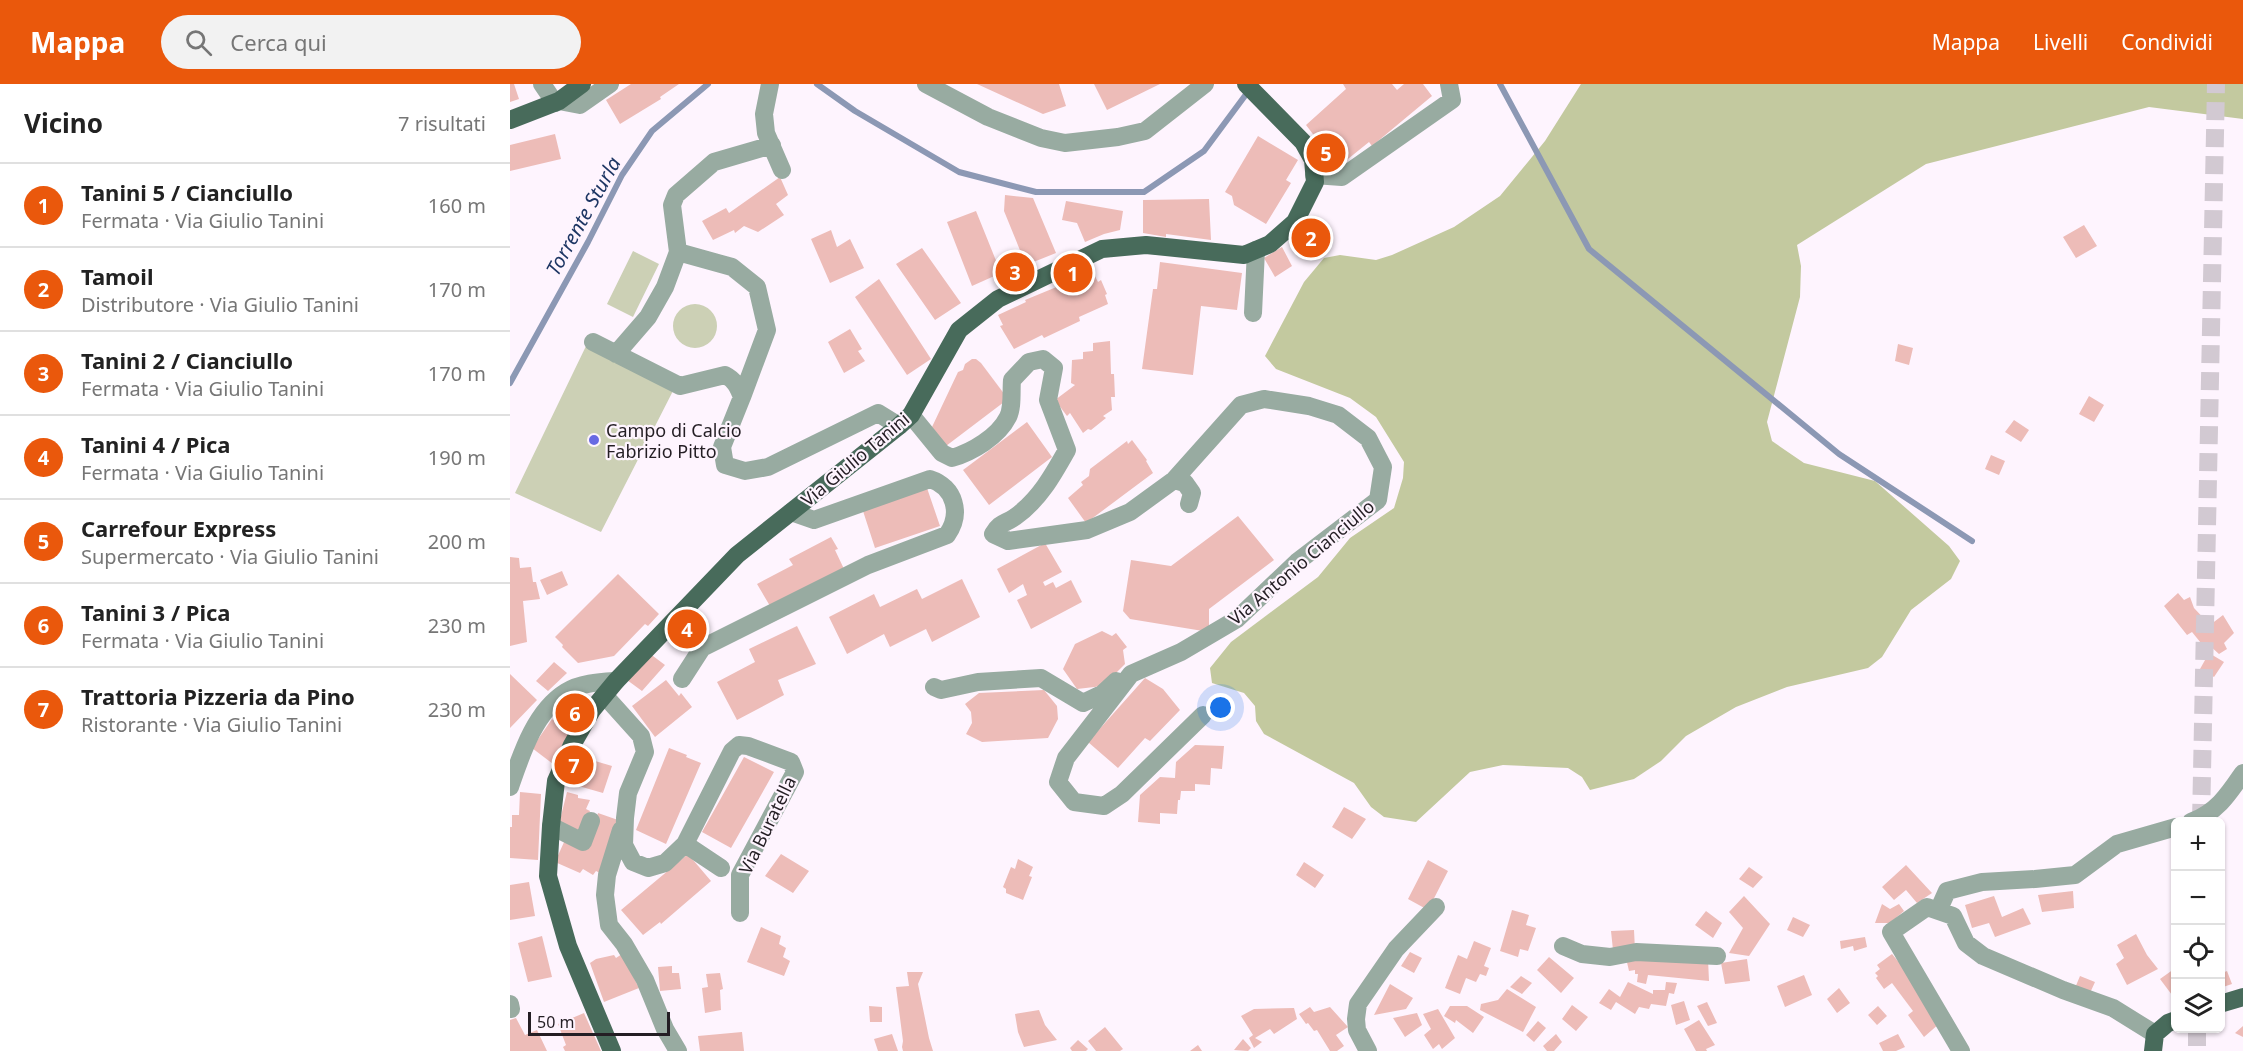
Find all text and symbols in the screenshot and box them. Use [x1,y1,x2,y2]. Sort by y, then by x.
search box [161,15,581,69]
text: Mappa [30,23,125,61]
icon: search [182,26,215,59]
text: Cerca qui [230,27,327,57]
text: Mappa [1932,28,2000,56]
text: Livelli [2033,28,2088,56]
text: Condividi [2121,28,2213,56]
text: Vicino [24,105,103,141]
text: 7 risultati [398,110,486,137]
pin: 5 [1306,130,1346,176]
water label: Torrente Sturla [539,152,627,280]
text: Tanini 5 / Cianciullo [81,177,293,207]
text: 1 [38,192,49,219]
text: 160 m [428,192,486,219]
text: Fermata · Via Giulio Tanini [81,207,324,234]
pin: 2 [1292,216,1330,260]
pin: 3 [996,250,1034,294]
pin: 1 [1054,250,1092,296]
text: Tamoil [81,261,153,291]
text: 2 [38,276,49,303]
text: 170 m [428,276,486,303]
text: Distributore · Via Giulio Tanini [81,291,359,318]
text: Tanini 2 / Cianciullo [81,345,293,375]
text: 3 [38,360,49,387]
text: 170 m [428,360,486,387]
text: Fermata · Via Giulio Tanini [81,375,324,402]
street label: Via Giulio Tanini [796,407,914,511]
place label: Campo di Calcio Fabrizio Pitto [606,418,742,463]
text: Tanini 4 / Pica [81,429,231,459]
marker: Campo di Calcio Fabrizio Pitto [587,433,601,447]
text: 4 [38,444,49,471]
text: 190 m [428,444,486,471]
text: Fermata · Via Giulio Tanini [81,459,324,486]
street label: Via Antonio Cianciullo [1223,494,1379,630]
text: Carrefour Express [81,513,276,543]
text: 5 [38,528,49,555]
text: 200 m [428,528,486,555]
text: Supermercato · Via Giulio Tanini [81,543,379,570]
text: Tanini 3 / Pica [81,597,231,627]
pin: 4 [668,606,706,652]
text: 6 [38,612,49,639]
text: 230 m [428,612,486,639]
text: Fermata · Via Giulio Tanini [81,627,324,654]
text: Trattoria Pizzeria da Pino [81,681,355,711]
pin: 6 [556,690,594,736]
your location [1206,693,1235,722]
text: 7 [38,696,49,723]
text: 230 m [428,696,486,723]
text: Ristorante · Via Giulio Tanini [81,711,342,738]
pin: 7 [554,742,594,788]
street label: Via Buratella [733,772,801,878]
map controls [2171,817,2225,1033]
button: + [2171,817,2225,871]
button: − [2171,871,2225,925]
button: locate [2171,925,2225,979]
button: layers [2171,979,2225,1033]
scale bar [528,1009,670,1036]
text: 50 m [537,1011,574,1033]

